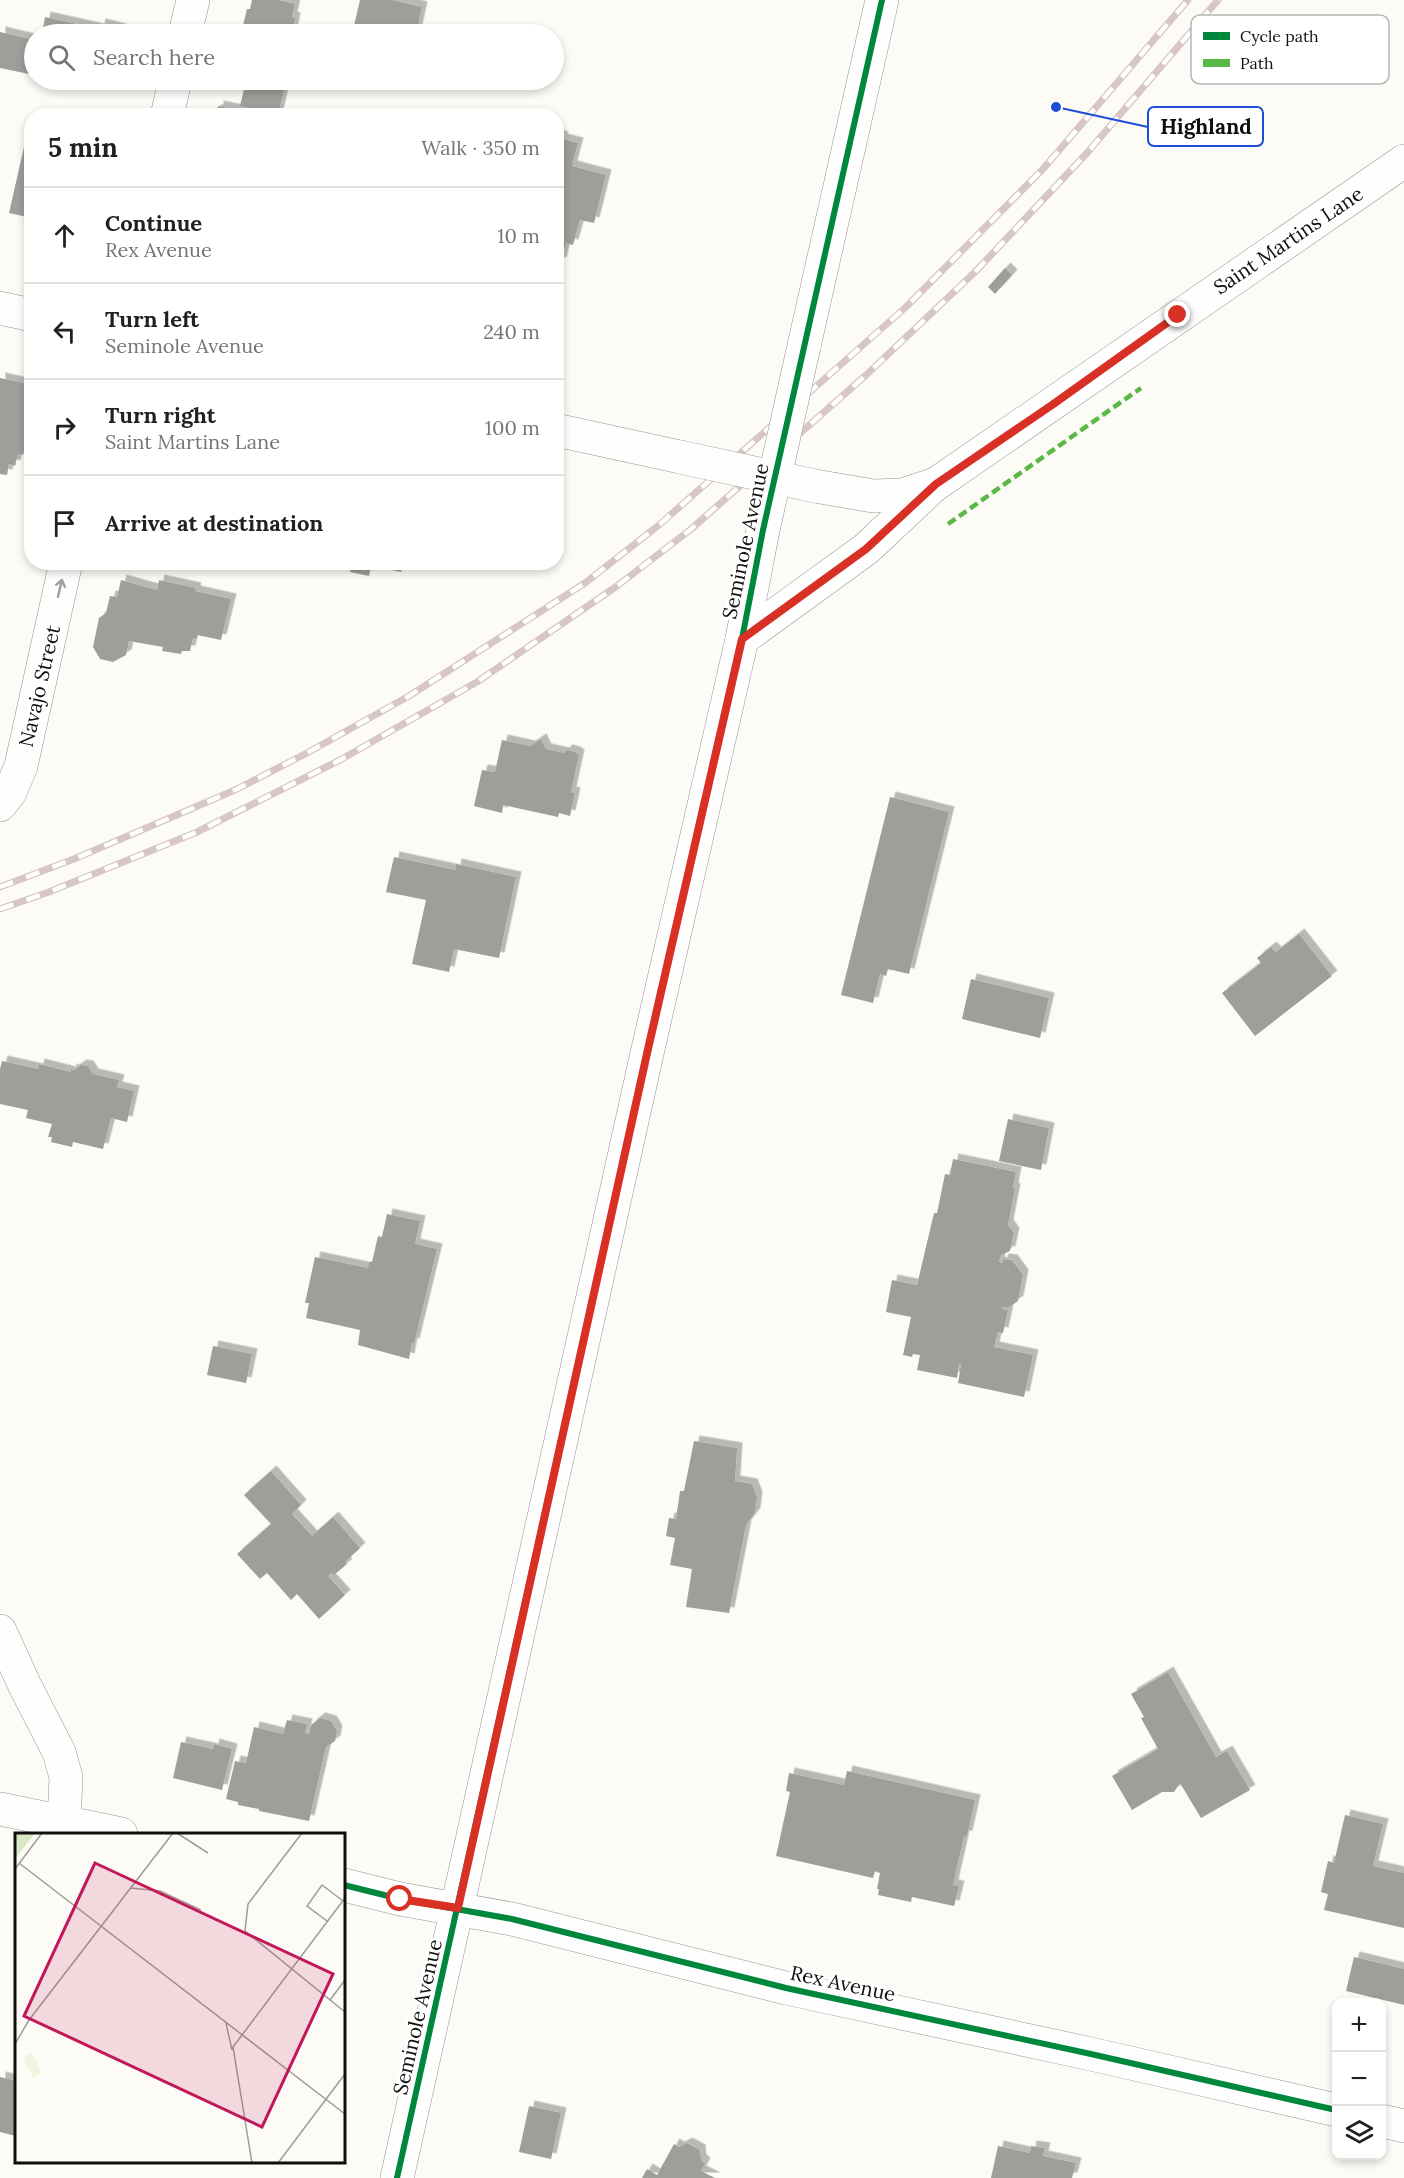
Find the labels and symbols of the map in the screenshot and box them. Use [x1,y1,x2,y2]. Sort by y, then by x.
legend [1191,15,1389,84]
text: Cycle path [1240,26,1319,46]
text: Path [1240,53,1274,73]
callout: Highland [1148,107,1263,146]
text: Highland [1160,113,1252,140]
street label: Saint Martins Lane [1208,181,1368,299]
route end [1164,301,1190,327]
street label: Seminole Avenue [716,461,774,621]
one-way arrow [55,579,67,598]
street label: Navajo Street [13,622,65,749]
inset map [15,1833,345,2163]
route start [386,1885,412,1911]
street label: Seminole Avenue [387,1937,447,2097]
street label: Rex Avenue [788,1960,898,2006]

